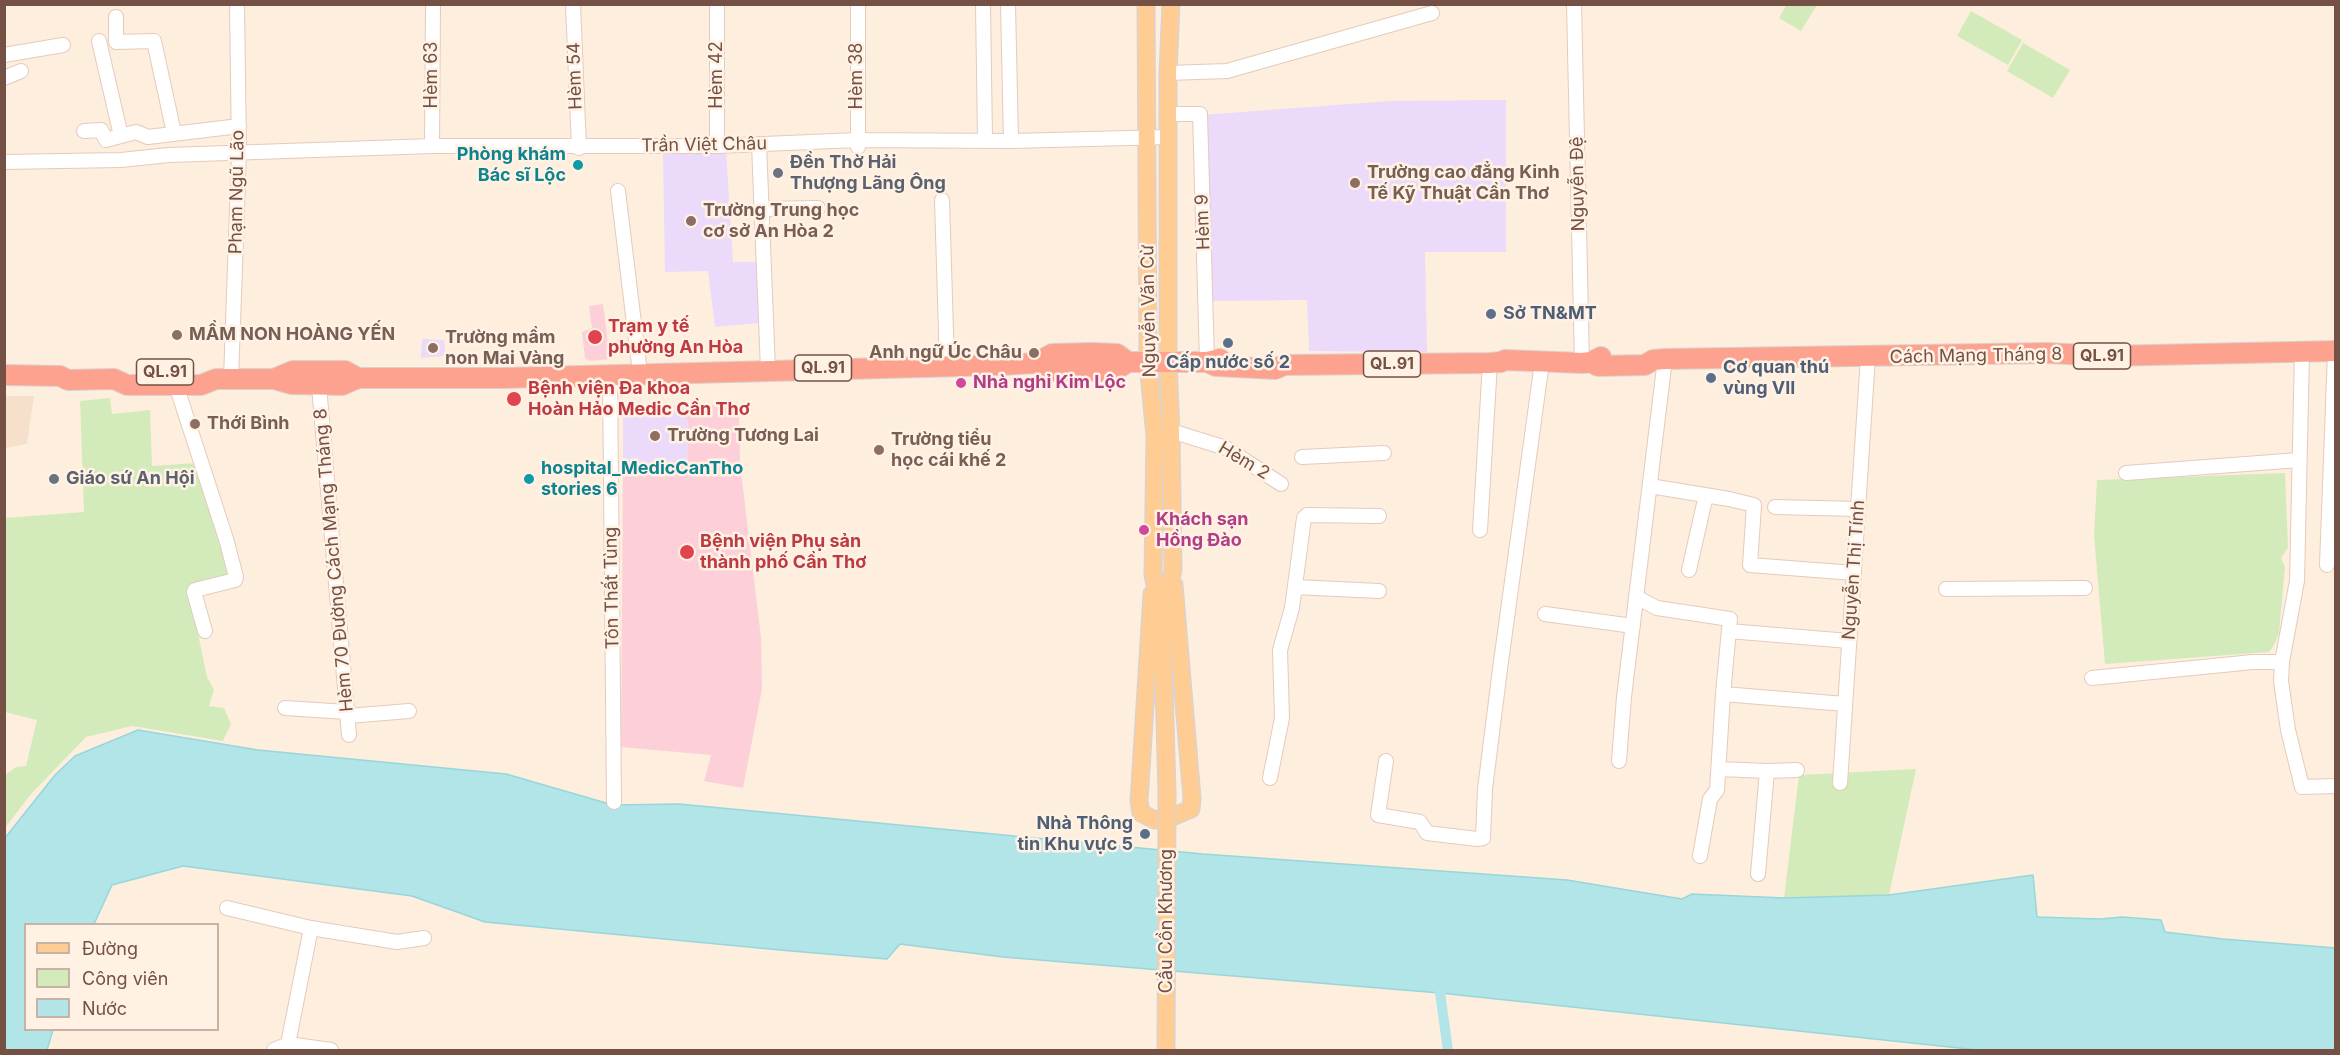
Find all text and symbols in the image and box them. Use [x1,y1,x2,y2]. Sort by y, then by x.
street label: Hèm 42 [706,41,728,109]
street label: Hèm 63 [421,42,443,108]
street label: Hèm 54 [563,42,587,110]
street label: Hèm 38 [846,43,868,109]
street label: Phạm Ngũ Lão [225,130,249,254]
street label: Trần Việt Châu [641,133,767,157]
street label: Nguyễn Đệ [1566,136,1590,232]
place label: Phòng khám Bác sĩ Lộc [457,144,566,186]
place label: Đền Thờ Hải Thượng Lãng Ông [790,152,946,195]
marker: Phòng khám Bác sĩ Lộc [571,158,585,172]
place label: Trường cao đẳng Kinh Tế Kỹ Thuật Cần Thơ [1367,162,1560,204]
marker: Đền Thờ Hải Thượng Lãng Ông [771,166,785,180]
marker: Trường cao đẳng Kinh Tế Kỹ Thuật Cần Thơ [1348,176,1362,190]
street label: Hẻm 9 [1191,194,1215,250]
place label: Trường Trung học cơ sở An Hòa 2 [703,200,859,242]
marker: Trường Trung học cơ sở An Hòa 2 [684,214,698,228]
street label: Nguyễn Văn Cừ [1137,244,1161,378]
place label: Sở TN&MT [1503,303,1597,325]
marker: Sở TN&MT [1484,307,1498,321]
place label: Trạm y tế phường An Hòa [608,316,743,358]
place label: MẦM NON HOÀNG YẾN [189,324,395,346]
place label: Trường mầm non Mai Vàng [445,327,564,370]
marker: MẦM NON HOÀNG YẾN [170,328,184,342]
marker: Trạm y tế phường An Hòa [586,328,604,346]
marker: Cấp nước số 2 [1221,336,1235,350]
marker: Trường mầm non Mai Vàng [426,341,440,355]
place label: Anh ngữ Úc Châu [869,342,1022,364]
road number: QL.91 [2074,343,2130,369]
street label: Cách Mạng Tháng 8 [1890,344,2062,368]
marker: Anh ngữ Úc Châu [1027,346,1041,360]
road number: QL.91 [1364,351,1420,377]
place label: Cấp nước số 2 [1166,352,1290,374]
road number: QL.91 [794,355,852,381]
place label: Cơ quan thú vùng VII [1723,357,1829,400]
road number: QL.91 [136,359,194,385]
marker: Cơ quan thú vùng VII [1704,371,1718,385]
place label: Nhà nghỉ Kim Lộc [973,372,1126,394]
marker: Nhà nghỉ Kim Lộc [954,376,968,390]
place label: Bệnh viện Đa khoa Hoàn Hảo Medic Cần Thơ [528,378,750,420]
marker: Bệnh viện Đa khoa Hoàn Hảo Medic Cần Thơ [505,390,523,408]
street label: Hẻm 70 Đường Cách Mạng Tháng 8 [310,407,358,713]
place label: Thới Bình [207,413,290,435]
marker: Thới Bình [188,417,202,431]
place label: Trường Tương Lai [667,425,819,447]
marker: Trường Tương Lai [648,429,662,443]
place label: Trường tiểu học cái khế 2 [891,429,1006,472]
street label: Hẻm 2 [1215,437,1273,485]
marker: Trường tiểu học cái khế 2 [872,443,886,457]
place label: hospital_MedicCanTho stories 6 [541,458,743,500]
place label: Giáo sứ An Hội [66,468,195,490]
marker: Giáo sứ An Hội [47,472,61,486]
marker: hospital_MedicCanTho stories 6 [522,472,536,486]
street label: Nguyễn Thị Tính [1838,499,1870,641]
place label: Khách sạn Hồng Đào [1156,509,1248,552]
marker: Khách sạn Hồng Đào [1137,523,1151,537]
street label: Tôn Thất Tùng [600,527,624,649]
place label: Bệnh viện Phụ sản thành phố Cần Thơ [700,531,866,574]
marker: Bệnh viện Phụ sản thành phố Cần Thơ [678,543,696,561]
place label: Nhà Thông tin Khu vực 5 [1017,813,1133,856]
marker: Nhà Thông tin Khu vực 5 [1138,827,1152,841]
street label: Cầu Cồn Khương [1156,849,1178,993]
legend [24,923,219,1031]
text: Đường [82,938,138,959]
text: Công viên [82,968,168,989]
text: Nước [82,998,127,1019]

